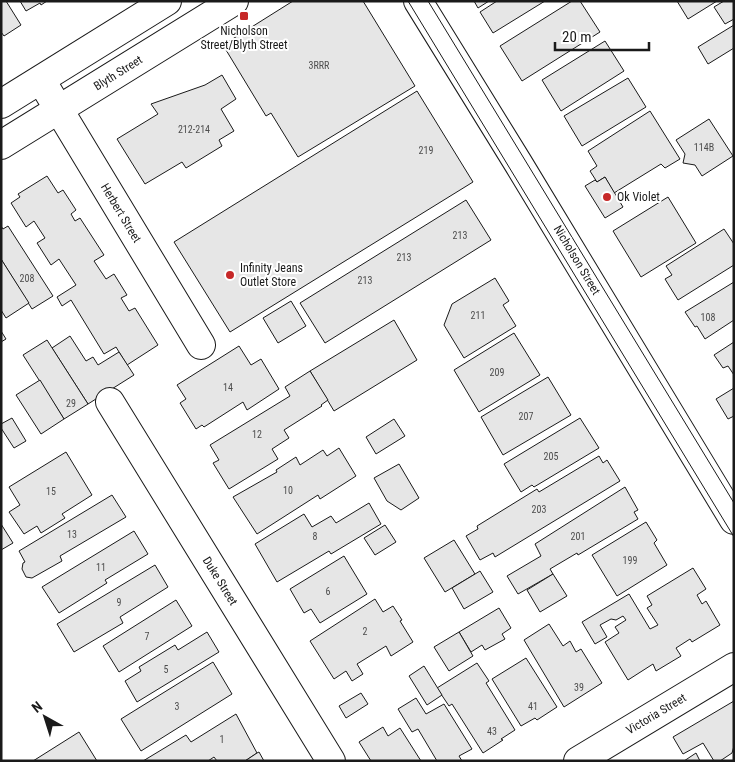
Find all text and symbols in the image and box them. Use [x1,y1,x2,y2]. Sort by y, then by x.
marker: Nicholson Street/Blyth Street [238,10,250,22]
scale bar [555,20,649,52]
place label: Nicholson Street/Blyth Street [200,24,288,52]
text: 20 m [562,28,592,46]
street label: Blyth Street [91,52,145,93]
house number: 3RRR [309,60,330,71]
house number: 212-214 [178,124,210,135]
house number: 114B [694,142,714,153]
house number: 219 [419,145,433,156]
street label: Herbert Street [98,181,144,246]
place label: Ok Violet [617,190,660,204]
marker: Ok Violet [601,191,613,203]
street label: Nicholson Street [551,223,603,298]
house number: 213 [453,230,467,241]
house number: 213 [397,252,411,263]
place label: Infinity Jeans Outlet Store [240,261,303,289]
marker: Infinity Jeans Outlet Store [224,269,236,281]
house number: 208 [20,273,34,284]
house number: 213 [358,275,372,286]
house number: 211 [471,310,485,321]
house number: 108 [701,312,715,323]
house number: 209 [490,367,504,378]
house number: 14 [223,382,233,393]
house number: 29 [66,398,76,409]
house number: 207 [519,411,533,422]
house number: 12 [252,429,262,440]
house number: 205 [544,451,558,462]
house number: 10 [283,485,293,496]
house number: 15 [46,486,56,497]
house number: 203 [532,504,546,515]
house number: 13 [67,529,77,540]
house number: 8 [313,531,318,542]
house number: 201 [571,531,585,542]
street label: Duke Street [200,554,241,608]
house number: 199 [623,555,637,566]
house number: 11 [96,562,106,573]
house number: 6 [326,586,331,597]
house number: 9 [117,597,122,608]
house number: 2 [363,626,368,637]
house number: 7 [145,631,150,642]
house number: 5 [164,664,169,675]
house number: 39 [574,682,584,693]
street label: Victoria Street [623,690,689,737]
north arrow [20,692,70,742]
text: N [28,698,45,716]
house number: 3 [175,701,180,712]
house number: 41 [528,701,538,712]
house number: 43 [487,726,497,737]
house number: 1 [220,734,224,745]

